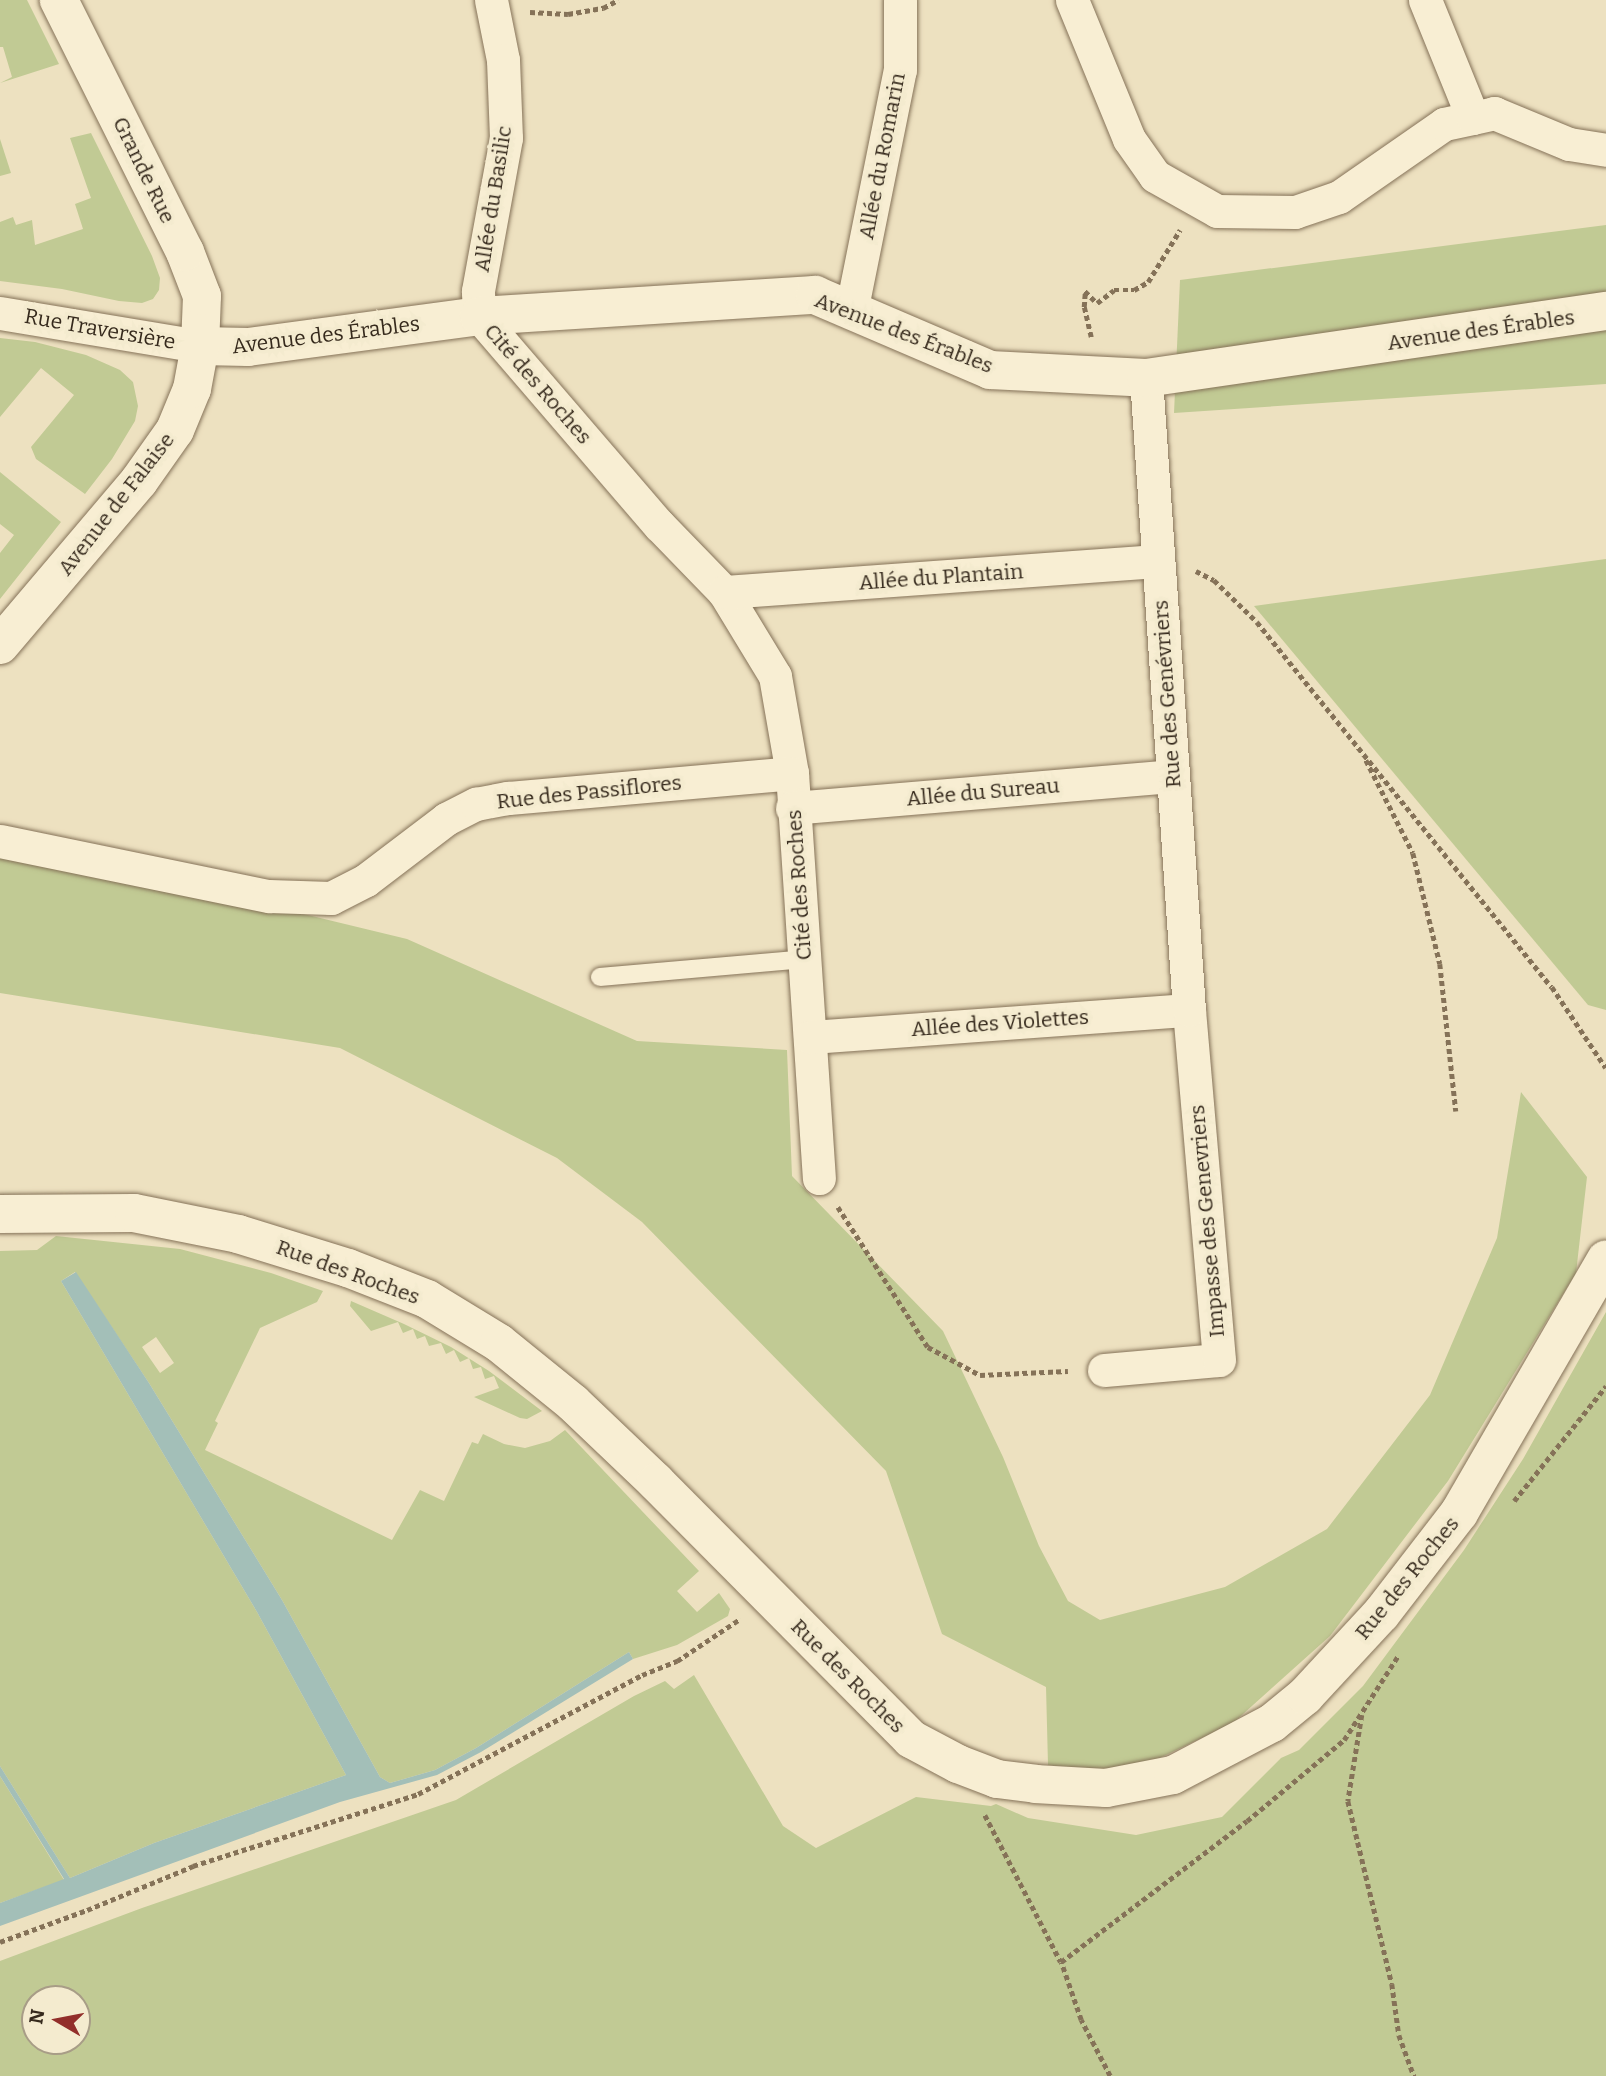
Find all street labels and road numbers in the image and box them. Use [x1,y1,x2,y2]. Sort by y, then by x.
street label: Allée du Romarin [854,71,910,241]
street label: Grande Rue [107,113,181,227]
street label: Allée du Basilic [469,124,517,274]
street label: Avenue des Érables [811,287,997,379]
street label: Rue Traversière [23,303,177,355]
street label: Avenue des Érables [1386,304,1576,356]
street label: Avenue des Érables [231,311,421,359]
street label: Cité des Roches [479,319,597,449]
street label: Avenue de Falaise [53,428,179,580]
street label: Allée du Plantain [858,559,1024,595]
street label: Rue des Genévriers [1148,599,1186,789]
street label: Rue des Passiflores [495,770,683,814]
street label: Allée du Sureau [905,773,1061,811]
street label: Cité des Roches [781,809,817,961]
street label: Allée des Violettes [910,1004,1090,1042]
street label: Impasse des Genevriers [1184,1104,1230,1338]
street label: Rue des Roches [273,1234,423,1310]
street label: Rue des Roches [1350,1511,1464,1645]
street label: Rue des Roches [786,1614,910,1738]

